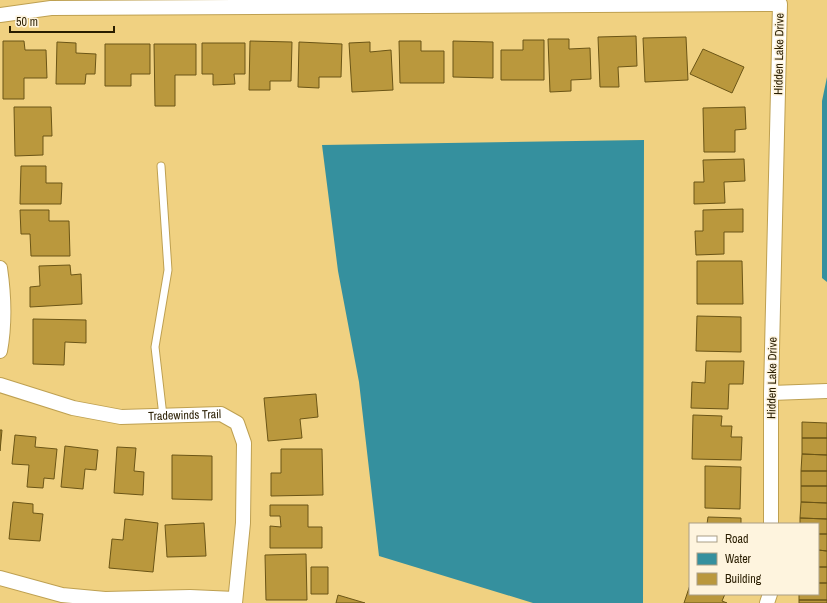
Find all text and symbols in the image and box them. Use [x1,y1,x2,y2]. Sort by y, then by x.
scale bar [10,8,114,34]
street label: Hidden Lake Drive [770,13,788,95]
text: 50 m [16,14,38,30]
street label: Hidden Lake Drive [763,337,781,419]
street label: Tradewinds Trail [148,406,221,424]
legend [689,523,819,595]
text: Road [725,531,749,547]
text: Water [725,551,752,567]
text: Building [725,571,762,587]

